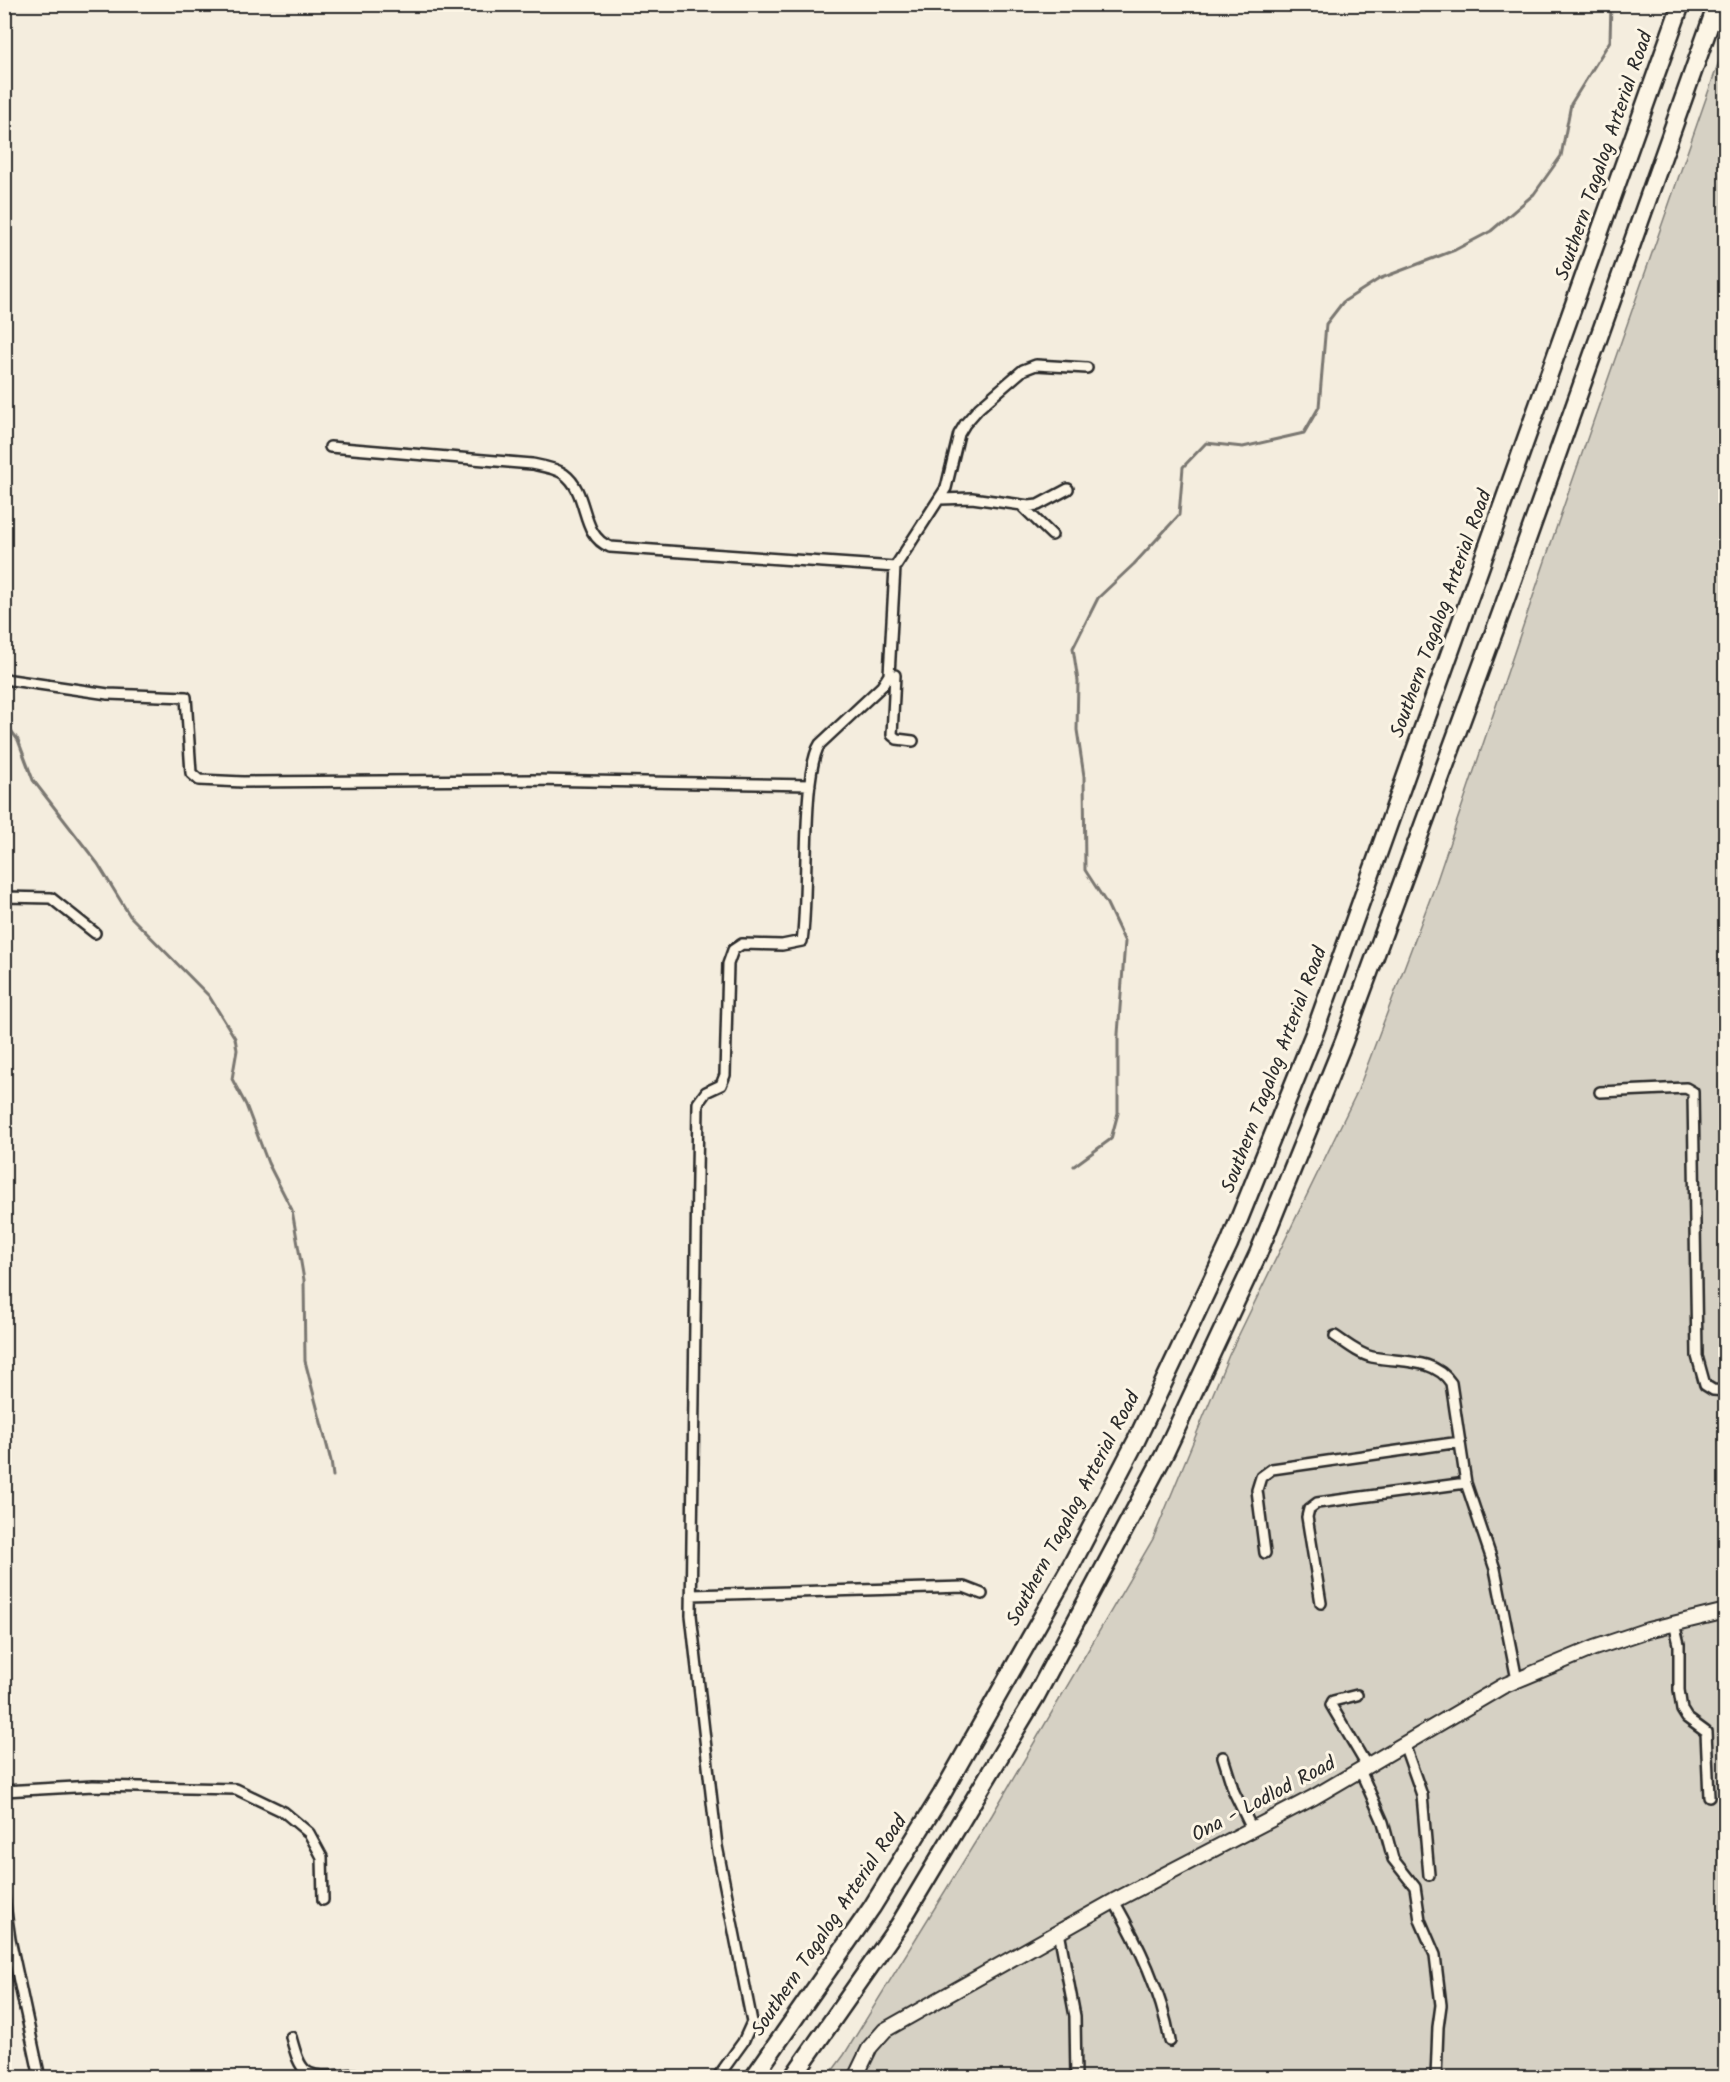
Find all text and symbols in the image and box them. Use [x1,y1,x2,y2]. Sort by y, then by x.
street label: Southern Tagalog Arterial Road [1547,26,1663,285]
street label: Southern Tagalog Arterial Road [1382,485,1502,742]
street label: Southern Tagalog Arterial Road [1213,941,1337,1198]
street label: Southern Tagalog Arterial Road [998,1385,1150,1632]
street label: Ona - Lodlod Road [1186,1748,1343,1852]
street label: Southern Tagalog Arterial Road [744,1808,917,2043]

